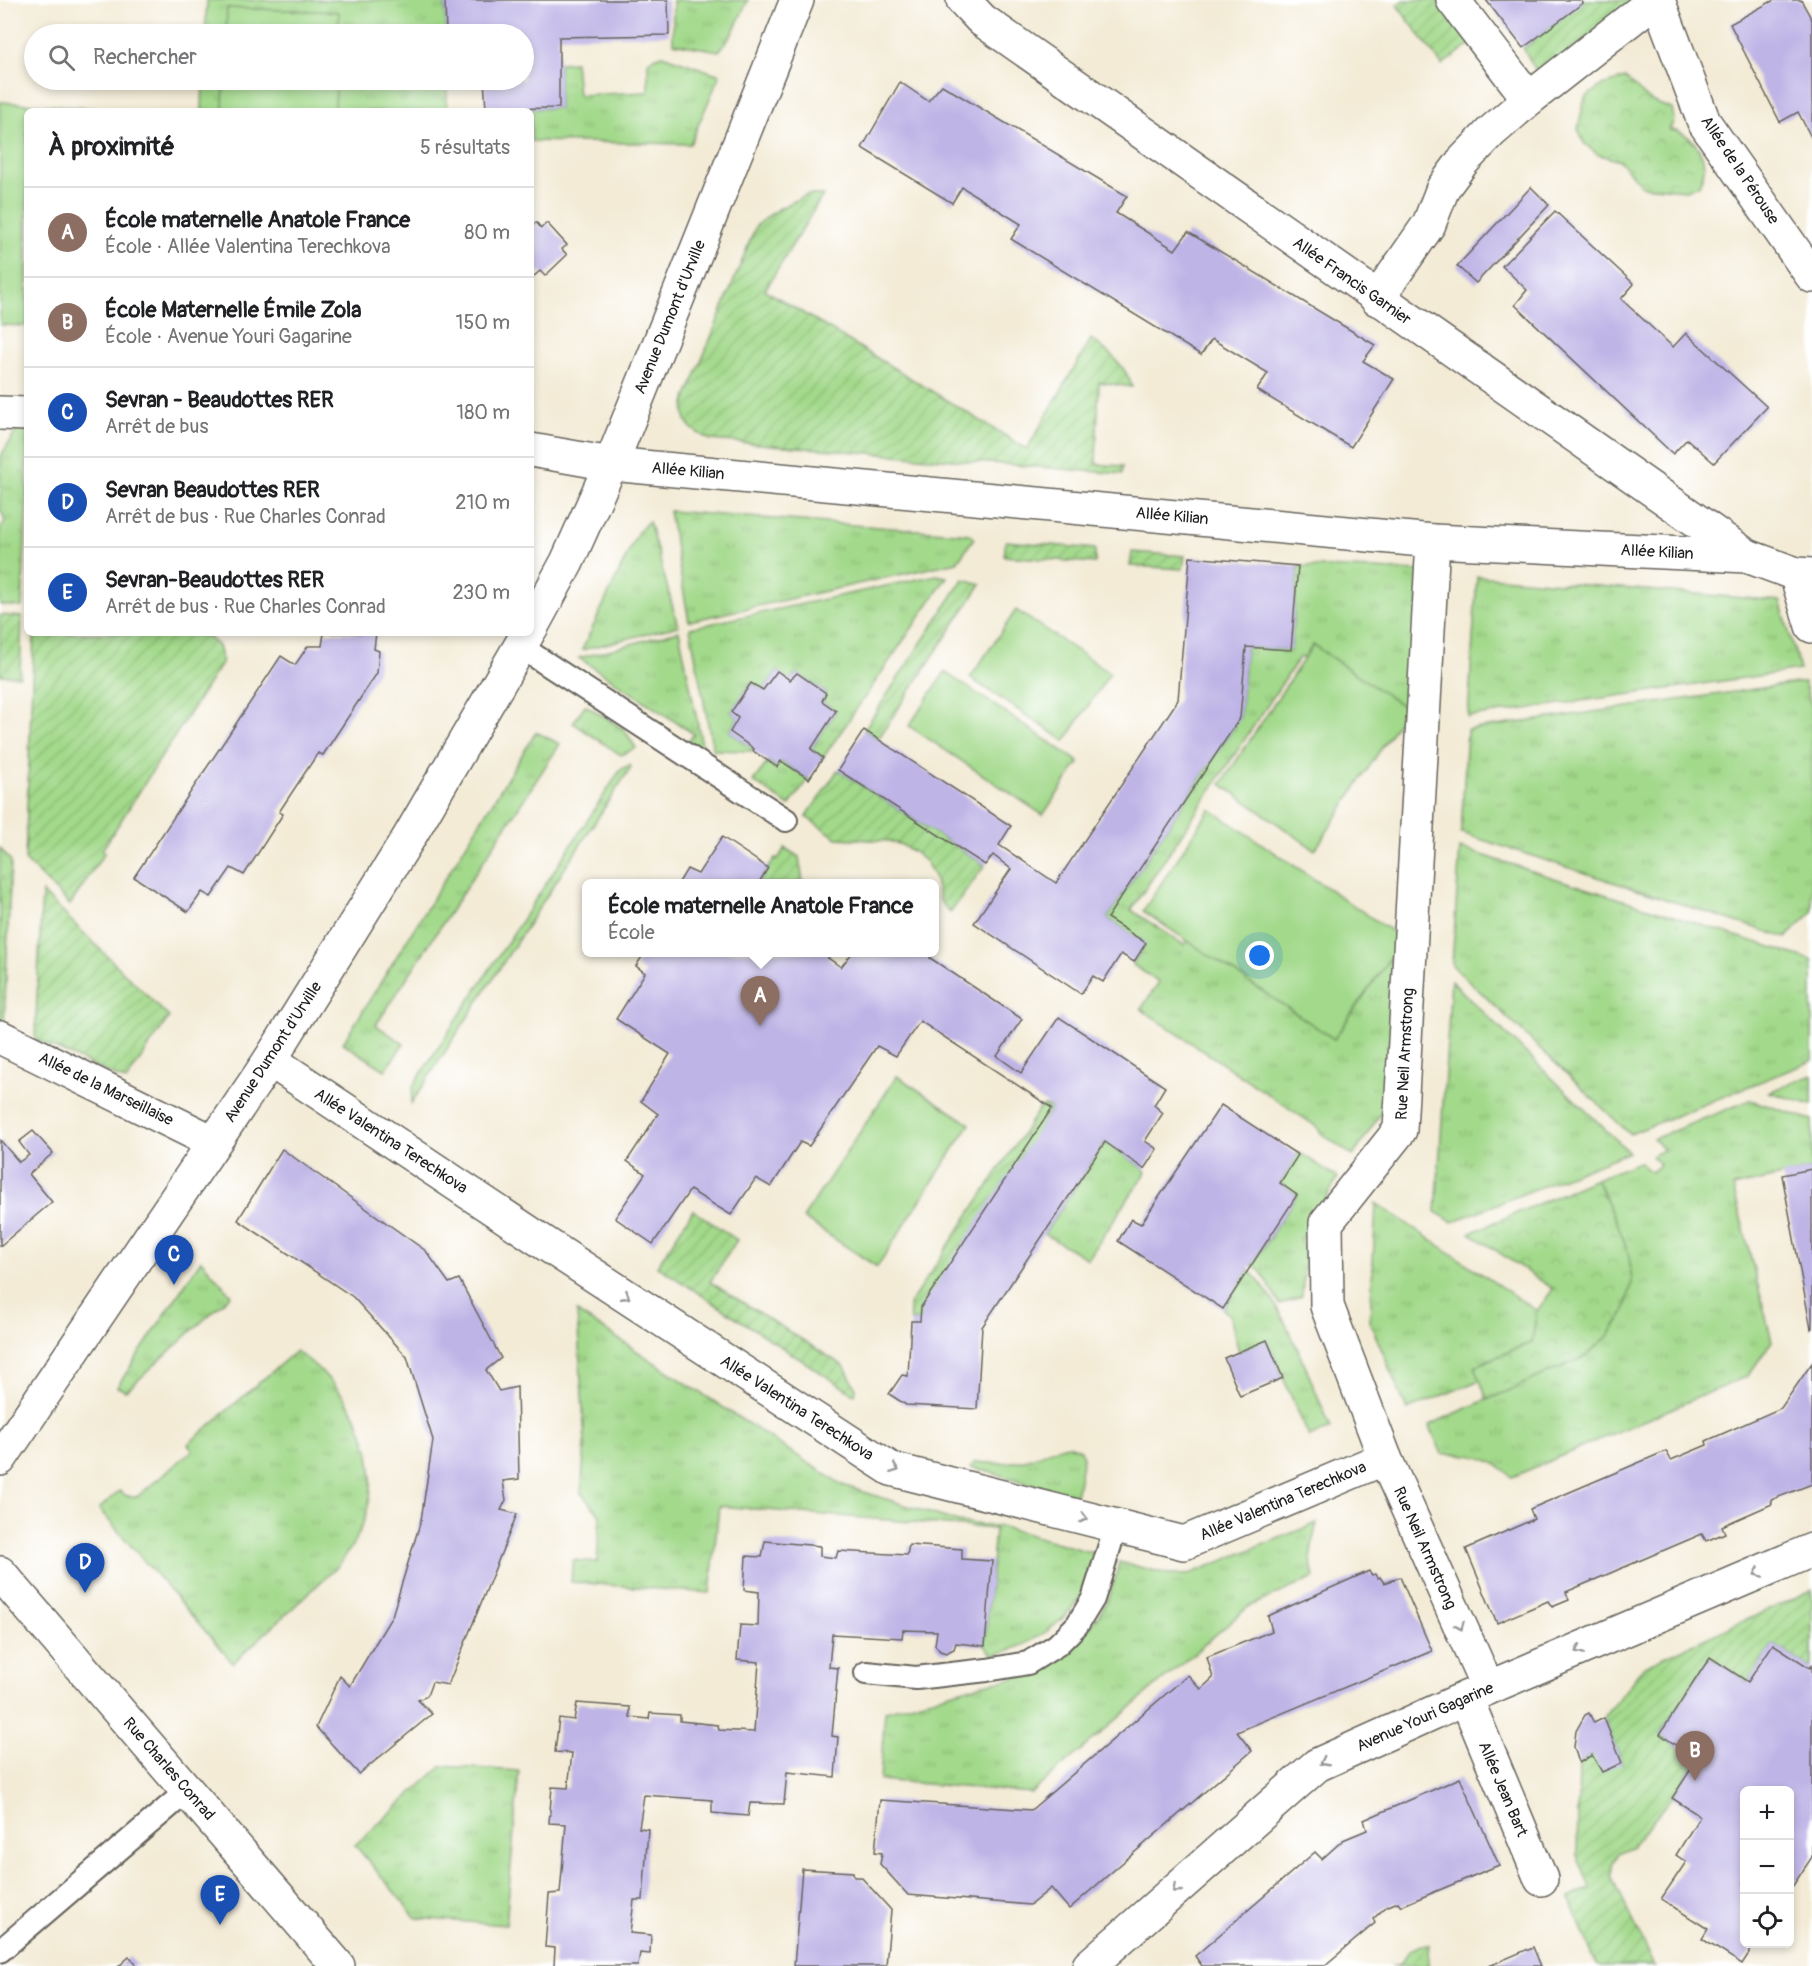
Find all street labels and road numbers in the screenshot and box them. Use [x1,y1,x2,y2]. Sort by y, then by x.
street label: Allée de la Pérouse [1696,112,1784,228]
street label: Allée Francis Garnier [1289,233,1415,330]
street label: Avenue Dumont d'Urville [630,237,710,397]
street label: Allée Kilian [651,458,725,484]
street label: Allée Kilian [1135,503,1209,529]
street label: Allée Kilian [1620,540,1694,564]
street label: Avenue Dumont d'Urville [220,978,326,1126]
street label: Rue Neil Armstrong [1392,988,1418,1120]
street label: Allée de la Marseillaise [35,1048,177,1130]
street label: Allée Valentina Terechkova [311,1084,471,1198]
street label: Allée Valentina Terechkova [717,1351,877,1465]
street label: Allée Valentina Terechkova [1197,1457,1369,1545]
street label: Rue Neil Armstrong [1389,1484,1461,1612]
street label: Avenue Youri Gagarine [1353,1678,1497,1756]
street label: Rue Charles Conrad [119,1713,219,1825]
street label: Allée Jean Bart [1474,1738,1532,1840]

